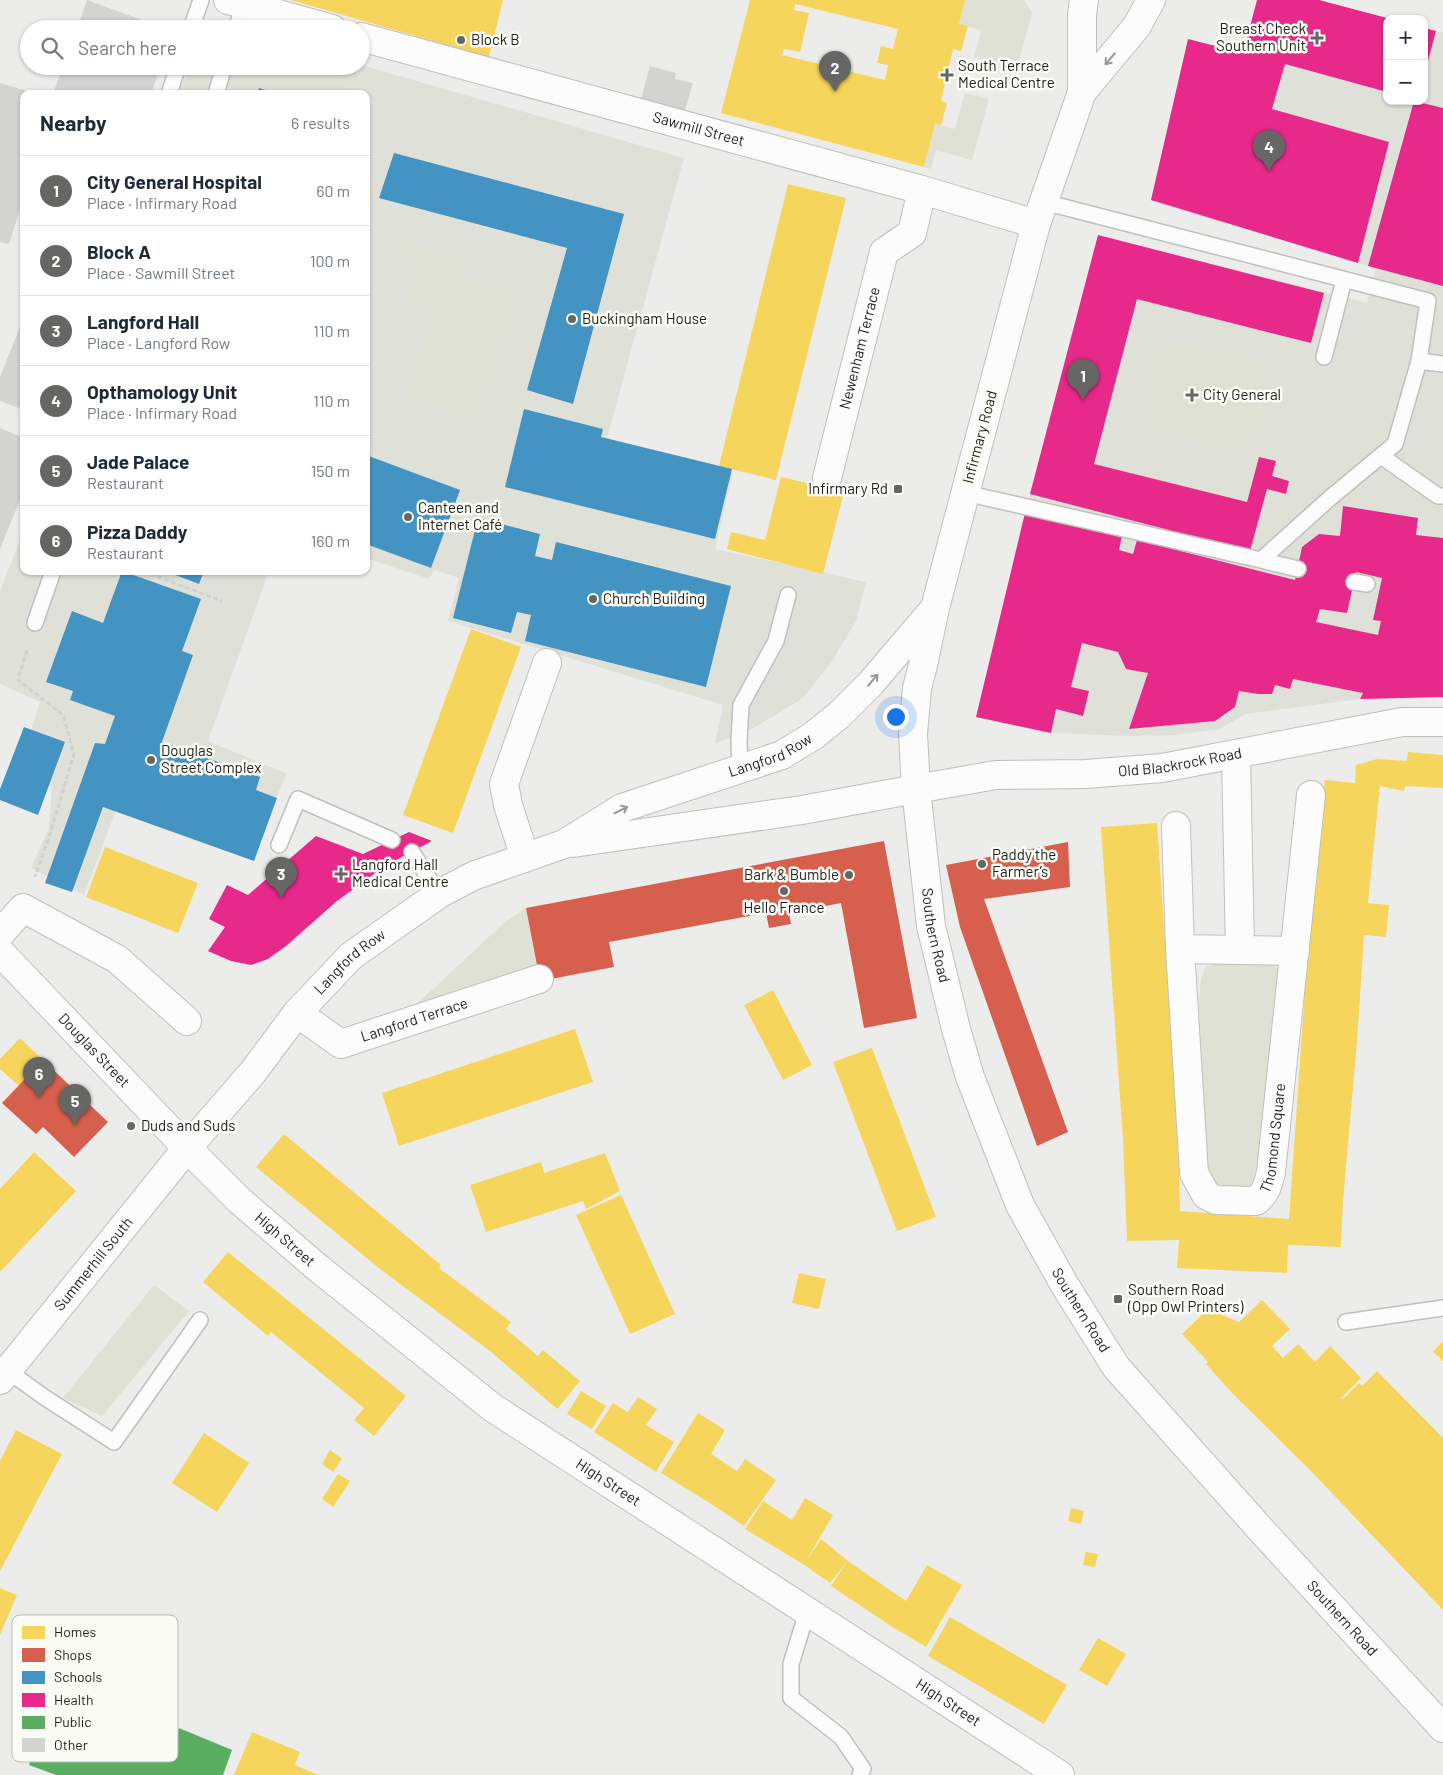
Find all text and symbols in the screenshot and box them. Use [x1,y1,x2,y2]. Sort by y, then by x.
map controls [1383,15,1428,105]
button: + [1383,15,1428,60]
place label: Breast Check Southern Unit [1216,19,1306,54]
search box [20,20,370,75]
place label: Block B [471,30,520,48]
marker: Breast Check Southern Unit [1310,31,1324,45]
icon: search [38,34,66,62]
marker: Block B [455,34,467,46]
text: Search here [78,36,177,59]
pin: 2 [819,51,851,92]
one-way arrow [1104,52,1115,65]
place label: South Terrace Medical Centre [958,56,1055,91]
button: − [1383,60,1428,105]
marker: South Terrace Medical Centre [940,68,954,82]
street label: Sawmill Street [651,107,747,149]
text: Nearby [40,110,106,135]
text: 6 results [291,113,350,132]
pin: 4 [1253,130,1285,171]
text: City General Hospital [87,170,262,193]
text: 1 [53,181,59,200]
text: 60 m [316,181,350,200]
text: Place · Infirmary Road [87,193,237,212]
text: Block A [87,240,151,263]
text: 2 [52,251,60,270]
text: 100 m [310,251,350,270]
text: Place · Sawmill Street [87,263,235,282]
street label: Newenham Terrace [835,285,883,411]
place label: Buckingham House [582,309,707,327]
text: Langford Hall [87,310,199,333]
marker: Buckingham House [566,313,578,325]
text: 3 [52,321,60,340]
text: 110 m [313,321,350,340]
text: Place · Langford Row [87,333,230,352]
pin: 1 [1067,359,1099,400]
text: Opthamology Unit [87,380,237,403]
place label: City General [1203,385,1281,403]
street label: Infirmary Road [958,388,1000,485]
marker: City General [1185,388,1199,402]
text: 4 [51,391,61,410]
text: 110 m [313,391,350,410]
text: Place · Infirmary Road [87,403,237,422]
text: Jade Palace [87,450,189,473]
text: 5 [52,461,60,480]
text: 150 m [311,461,350,480]
text: Restaurant [87,473,164,492]
place label: Infirmary Rd [808,479,888,497]
marker: Infirmary Rd [892,483,904,495]
place label: Canteen and Internet Café [418,498,502,533]
marker: Canteen and Internet Café [402,511,414,523]
text: Pizza Daddy [87,520,187,543]
text: 6 [52,531,60,550]
text: 160 m [311,531,350,550]
text: Restaurant [87,543,164,562]
place label: Church Building [603,589,705,607]
marker: Church Building [587,593,599,605]
one-way arrow [867,674,879,687]
your location [883,704,909,730]
street label: Langford Row [726,729,815,780]
place label: Douglas Street Complex [161,741,261,776]
street label: Old Blackrock Road [1117,743,1243,779]
marker: Douglas Street Complex [145,754,157,766]
one-way arrow [613,805,628,814]
place label: Paddy the Farmer’s [992,845,1056,880]
place label: Langford Hall Medical Centre [352,855,449,890]
pin: 3 [265,857,297,898]
marker: Paddy the Farmer’s [976,858,988,870]
place label: Bark & Bumble [744,865,839,883]
marker: Langford Hall Medical Centre [334,867,348,881]
marker: Bark & Bumble [843,869,855,881]
marker: Hello France [778,885,790,897]
street label: Southern Road [919,887,954,984]
place label: Hello France [743,898,825,916]
street label: Langford Row [310,925,388,997]
street label: Langford Terrace [358,993,470,1045]
street label: Douglas Street [55,1009,134,1091]
pin: 6 [23,1057,55,1098]
street label: Thomond Square [1255,1082,1288,1196]
pin: 5 [59,1084,91,1125]
place label: Duds and Suds [141,1116,236,1134]
marker: Duds and Suds [125,1120,137,1132]
street label: High Street [252,1208,319,1270]
street label: Summerhill South [50,1213,136,1314]
street label: Southern Road [1049,1264,1115,1355]
place label: Southern Road (Opp Owl Printers) [1127,1280,1244,1315]
marker: Southern Road (Opp Owl Printers) [1112,1293,1124,1305]
street label: High Street [573,1454,645,1509]
street label: Southern Road [1304,1576,1382,1659]
legend [12,1615,178,1762]
text: Homes [54,1623,97,1640]
text: Shops [54,1646,92,1663]
text: Schools [54,1668,102,1685]
street label: High Street [913,1674,985,1729]
text: Health [54,1691,94,1708]
text: Public [54,1713,92,1730]
text: Other [54,1736,88,1753]

